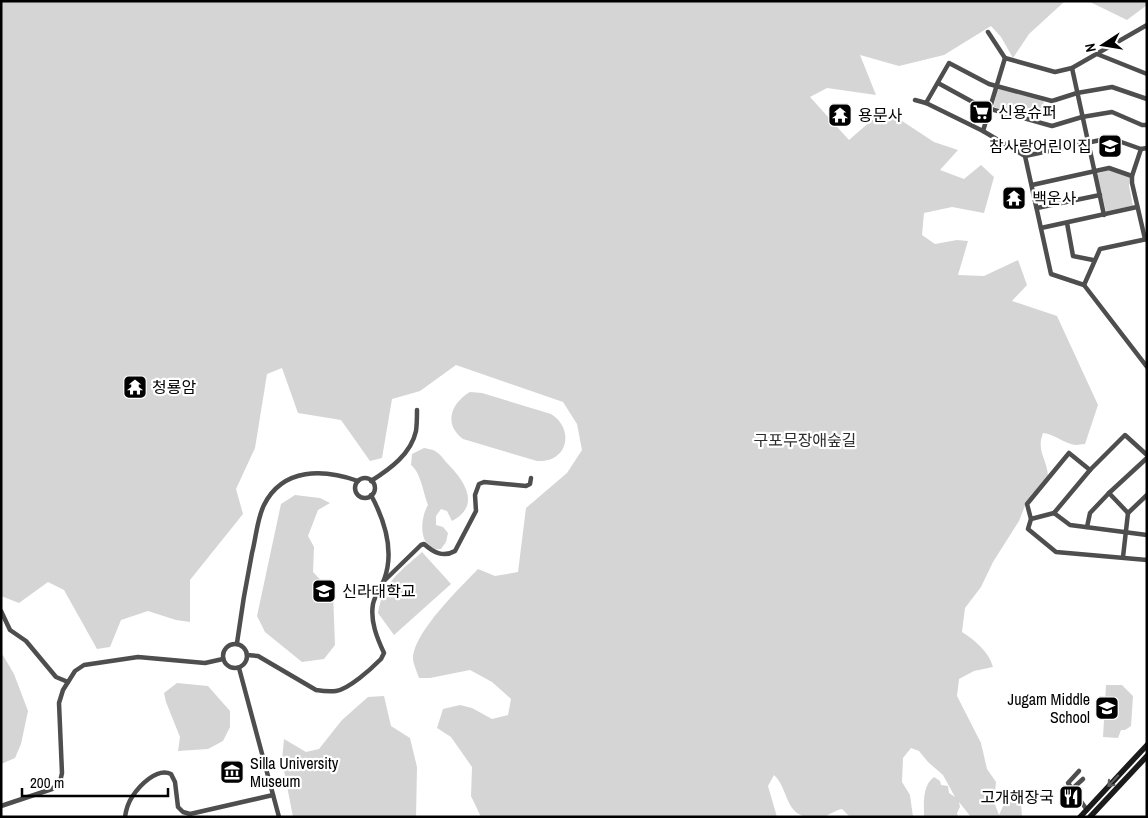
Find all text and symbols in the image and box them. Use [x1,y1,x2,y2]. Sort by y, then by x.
north arrow [1078,20,1128,70]
text: N [1081,42,1100,54]
supermarket icon: 신용슈퍼 [968,99,994,125]
place label: 신용슈퍼 [998,101,1057,123]
temple icon: 용문사 [827,102,853,128]
place label: 용문사 [858,104,902,126]
school or university icon: 참사랑어린이집 [1097,133,1123,159]
place label: 참사랑어린이집 [989,135,1092,157]
temple icon: 백운사 [1001,185,1027,211]
place label: 백운사 [1032,187,1076,209]
temple icon: 청룡암 [122,374,148,400]
place label: 청룡암 [152,376,196,398]
park label: 구포무장애숲길 [753,429,857,451]
school or university icon: 신라대학교 [311,578,337,604]
place label: 신라대학교 [342,580,416,602]
place label: Jugam Middle School [1008,688,1090,728]
school or university icon: Jugam Middle School [1094,695,1120,721]
place label: Silla University Museum [250,752,339,792]
museum icon: Silla University Museum [219,759,245,785]
scale bar [22,766,169,798]
text: 200 m [30,772,64,793]
one-way arrow [1108,774,1120,787]
restaurant icon: 고개해장국 [1058,784,1084,810]
place label: 고개해장국 [980,786,1054,808]

